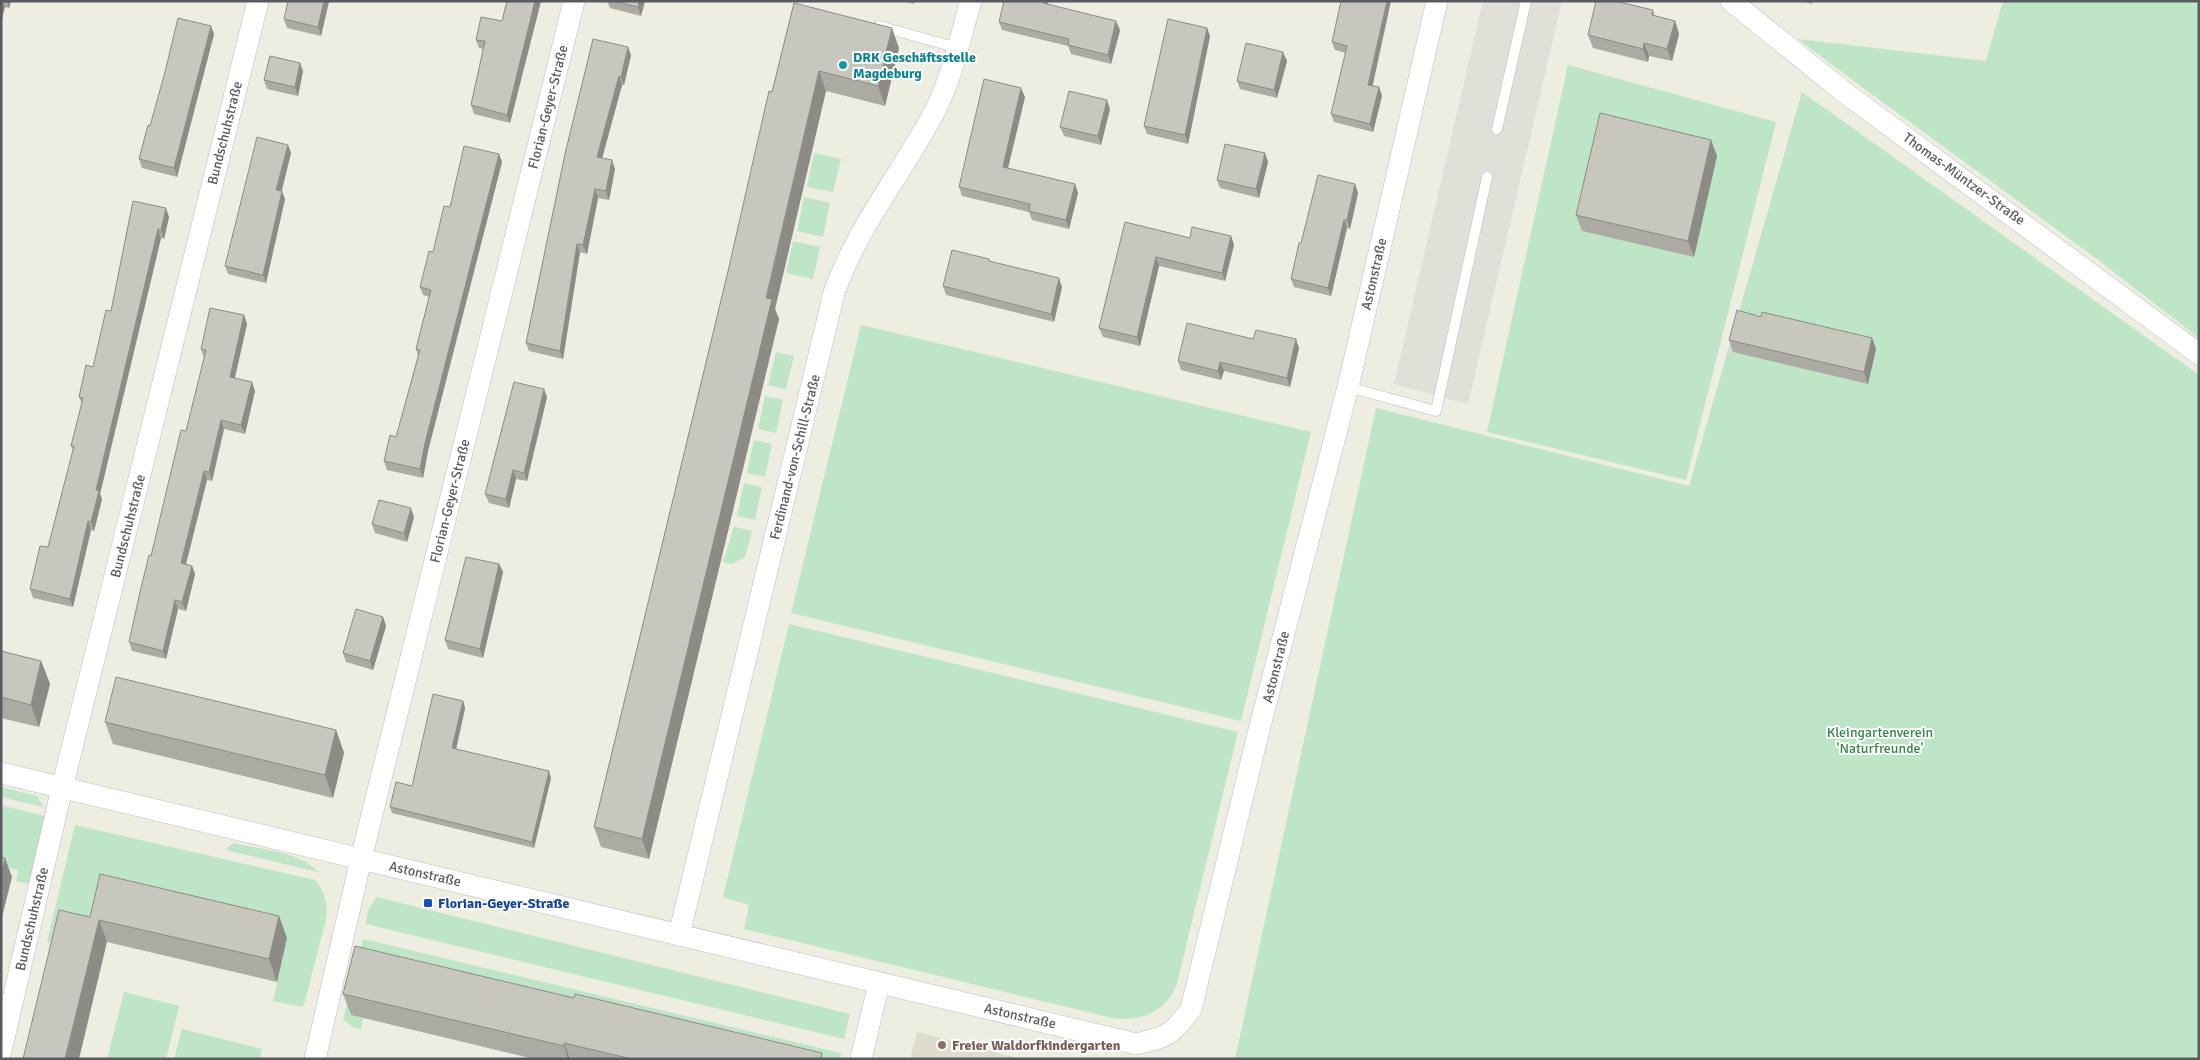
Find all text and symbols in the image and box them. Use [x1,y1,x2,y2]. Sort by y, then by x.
street label: Florian-Geyer-Straße [524,43,572,171]
place label: DRK Geschäftsstelle Magdeburg [853,49,976,82]
marker: DRK Geschäftsstelle Magdeburg [837,59,849,71]
street label: Bundschuhstraße [204,80,246,186]
street label: Thomas-Müntzer-Straße [1900,129,2028,229]
street label: Astonstraße [1357,236,1391,312]
street label: Ferdinand-von-Schill-Straße [766,372,824,542]
street label: Florian-Geyer-Straße [426,437,474,565]
street label: Bundschuhstraße [107,473,149,579]
street label: Astonstraße [1259,629,1293,705]
park label: Kleingartenverein 'Naturfreunde' [1827,724,1933,757]
street label: Astonstraße [387,857,463,891]
street label: Bundschuhstraße [12,866,52,972]
place label: Florian-Geyer-Straße [438,895,570,912]
marker: Florian-Geyer-Straße [422,897,434,909]
street label: Astonstraße [982,999,1058,1033]
place label: Freier Waldorfkindergarten [952,1037,1121,1054]
marker: Freier Waldorfkindergarten [936,1039,948,1051]

